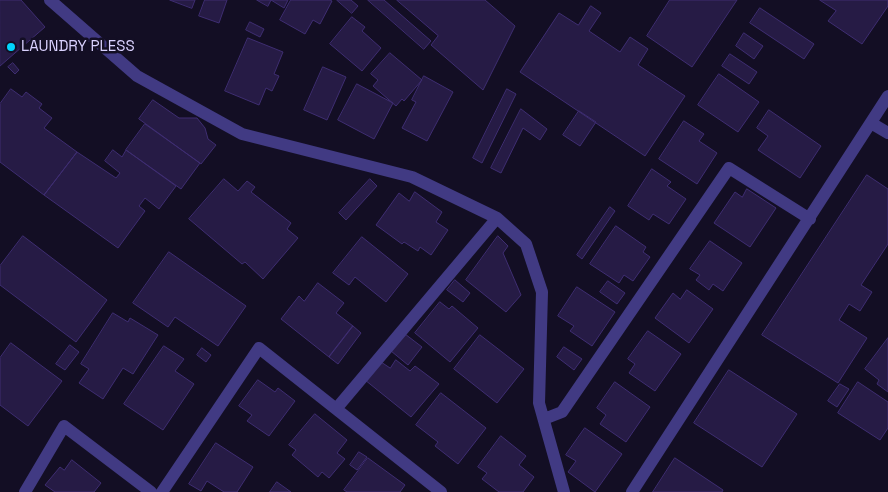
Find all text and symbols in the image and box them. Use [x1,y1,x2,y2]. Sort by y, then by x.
place label: LAUNDRY PLESS [21,38,135,56]
marker: LAUNDRY PLESS [5,41,17,53]

